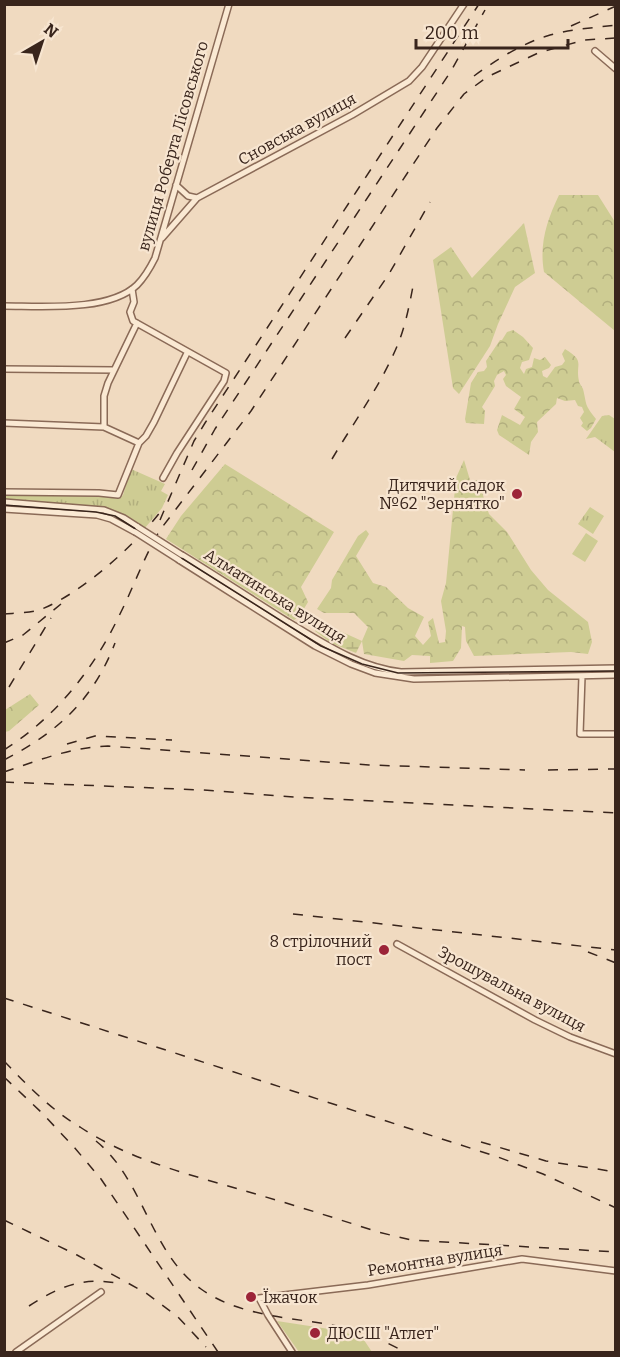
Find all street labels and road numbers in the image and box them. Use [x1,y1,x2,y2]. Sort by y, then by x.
street label: вулиця Роберта Лісовського [134,39,212,253]
street label: Сновська вулиця [235,89,359,169]
street label: Алматинська вулиця [201,545,349,647]
street label: Зрошувальна вулиця [435,942,589,1036]
street label: Ремонтна вулиця [366,1240,504,1280]

